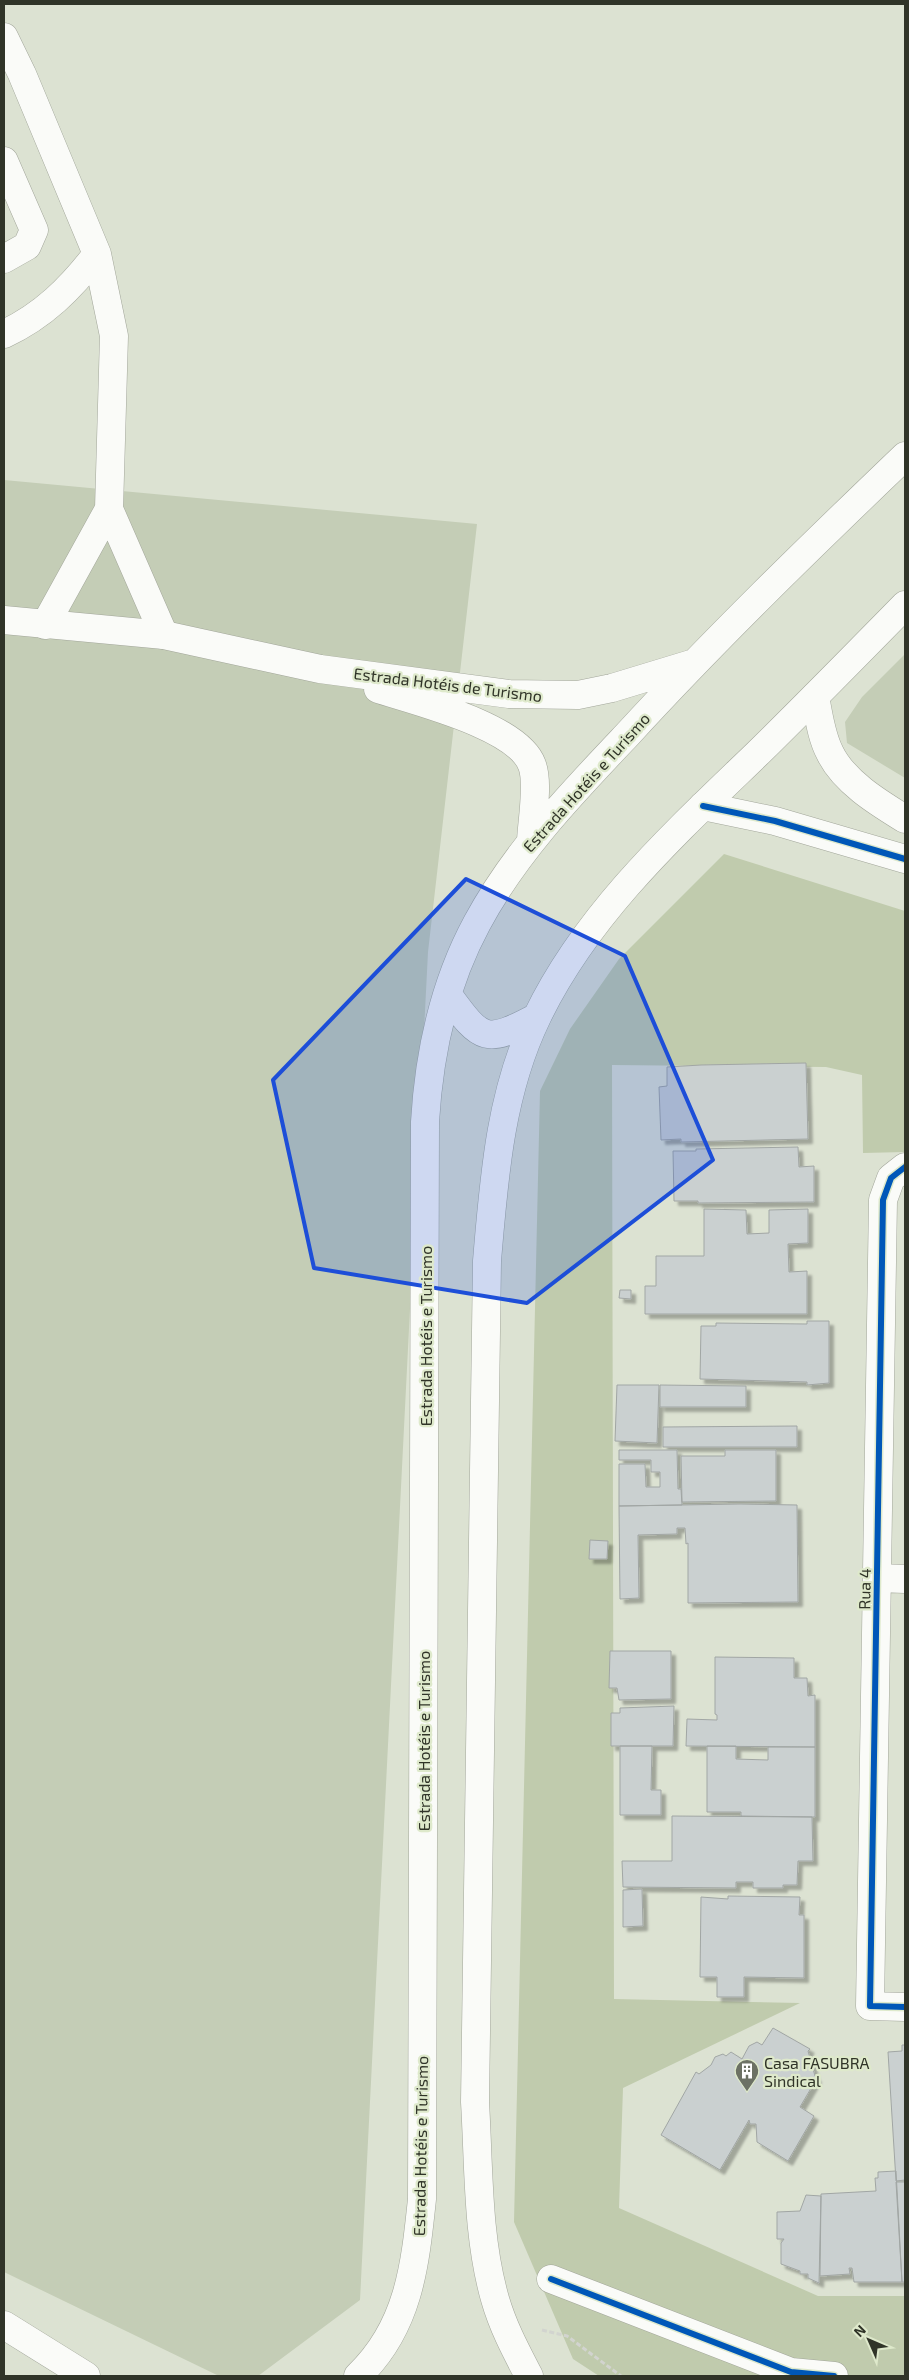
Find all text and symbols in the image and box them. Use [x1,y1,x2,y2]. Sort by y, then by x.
street label: Estrada Hotéis de Turismo [353,663,543,705]
street label: Estrada Hotéis e Turismo [519,709,653,855]
street label: Estrada Hotéis e Turismo [416,1246,435,1426]
street label: Rua 4 [854,1568,874,1610]
street label: Estrada Hotéis e Turismo [414,1651,433,1831]
place label: Casa FASUBRA Sindical [764,2053,870,2090]
street label: Estrada Hotéis e Turismo [409,2056,431,2236]
building icon: Casa FASUBRA Sindical [734,2058,760,2092]
north arrow [844,2315,894,2365]
text: N [850,2321,869,2340]

